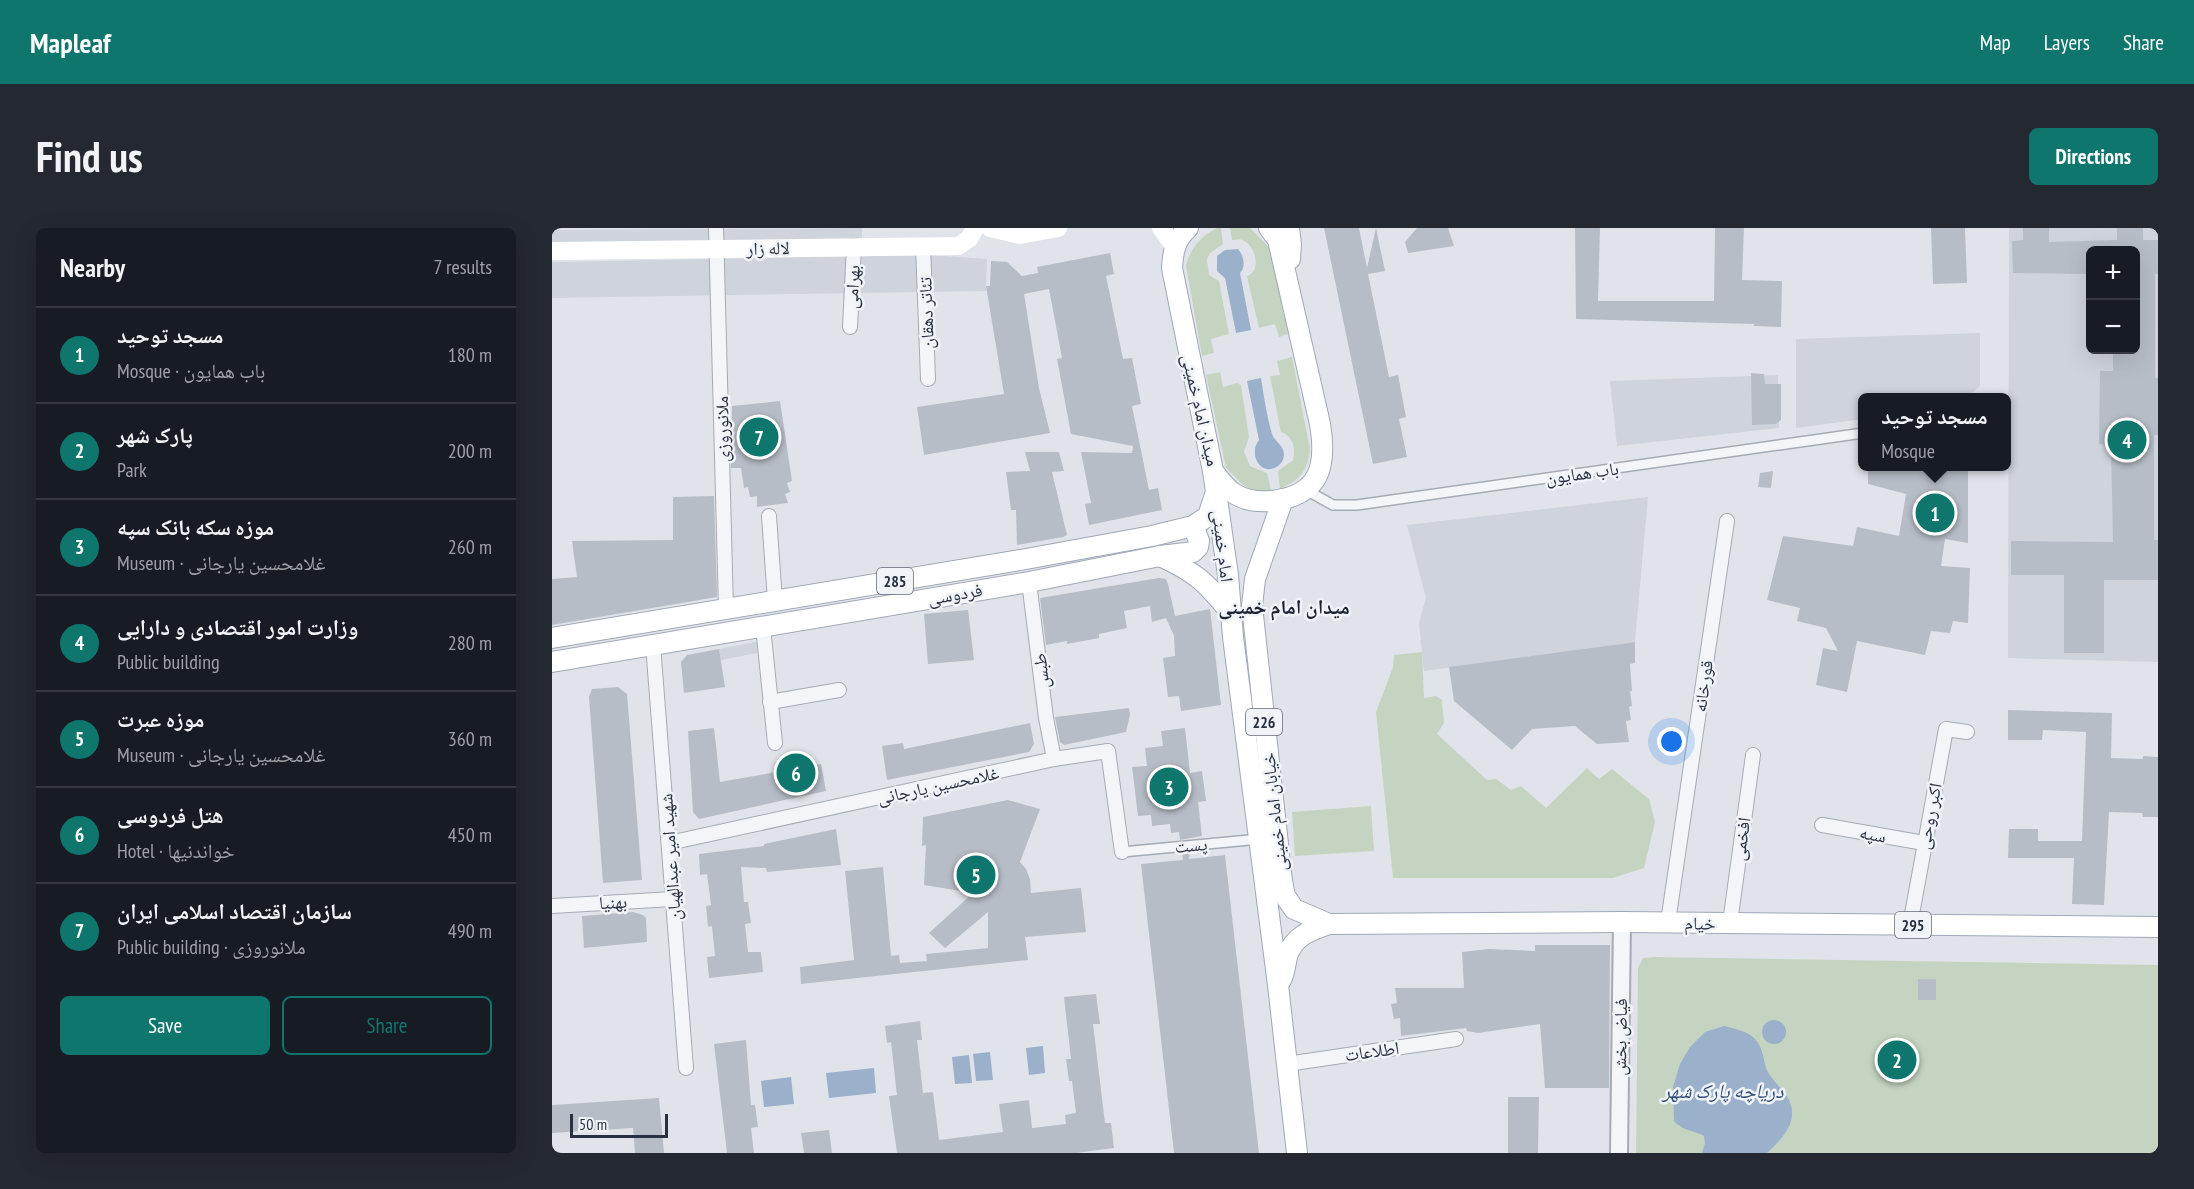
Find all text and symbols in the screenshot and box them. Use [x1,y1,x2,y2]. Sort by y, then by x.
text: Mapleaf [30,24,111,61]
text: Map [1980,29,2011,56]
text: Layers [2044,29,2090,56]
text: Share [2123,29,2164,56]
button: Directions [2029,128,2158,185]
text: Find us [36,129,143,184]
street label: لاله زار [745,236,790,260]
map controls [2086,246,2140,354]
button: + [2086,246,2140,300]
text: Nearby [60,251,125,284]
text: 7 results [434,254,492,280]
street label: بهرامی [839,264,865,310]
street label: تئاتر دهقان [913,277,939,349]
button: − [2086,300,2140,354]
text: مسجد توحید [117,321,224,349]
text: 1 [75,342,84,368]
text: 180 m [448,342,492,368]
street label: میدان امام خمینی [1176,352,1225,469]
text: Mosque · باب همایون [117,358,265,384]
popup [1858,393,2011,471]
street label: ملانوروزی [710,396,734,462]
text: مسجد توحید [1881,402,1988,430]
pin: 7 [740,414,778,460]
pin: 4 [2108,418,2146,462]
text: پارک شهر [117,421,193,449]
text: 2 [75,438,84,464]
text: 200 m [448,438,492,464]
text: Mosque [1881,438,1935,464]
street label: باب همایون [1544,456,1620,490]
text: Park [117,457,147,483]
pin: 1 [1916,490,1954,536]
street label: امام خمینی [1206,509,1239,584]
text: موزه سکه بانک سپه [117,513,274,541]
text: 3 [75,534,84,560]
text: 260 m [448,534,492,560]
text: Museum · غلامحسین یارجانی [117,550,326,576]
road number: 285 [877,568,913,594]
street label: فردوسی [926,578,984,610]
district label: میدان امام خمینی [1218,594,1350,621]
text: وزارت امور اقتصادی و دارایی [117,613,358,641]
text: 4 [75,630,84,656]
text: 280 m [448,630,492,656]
text: Public building [117,649,220,675]
street label: طبس [1027,652,1055,690]
street label: قورخانه [1688,659,1718,713]
text: موزه عبرت [117,705,205,733]
road number: 226 [1246,709,1282,735]
text: 5 [75,726,84,752]
text: 360 m [448,726,492,752]
your location [1657,727,1686,756]
text: Museum · غلامحسین یارجانی [117,742,326,768]
pin: 6 [776,750,816,796]
street label: خیابان امام خمینی [1256,752,1293,872]
street label: غلامحسین یارجانی [875,761,1001,809]
pin: 3 [1150,764,1188,810]
street label: اکبر روحی [1911,781,1947,851]
street label: شهید امیر عبدالهیان [654,793,686,921]
text: هتل فردوسی [117,801,224,829]
street label: افخمی [1727,816,1755,862]
street label: سپه [1858,820,1888,848]
text: 6 [75,822,84,848]
text: 450 m [448,822,492,848]
street label: پست [1174,832,1208,858]
text: Hotel · خواندنیها [117,838,235,864]
pin: 5 [956,852,996,898]
street label: بهنیا [598,890,628,914]
text: سازمان اقتصاد اسلامی ایران [117,897,352,925]
street label: خیام [1684,911,1716,936]
road number: 295 [1895,912,1931,938]
text: 7 [75,918,84,944]
text: 490 m [448,918,492,944]
text: Public building · ملانوروزی [117,934,306,960]
button: Save [60,996,270,1055]
button: Share [282,996,492,1055]
street label: فیاض بخش [1608,998,1632,1076]
street label: اطلاعات [1343,1036,1401,1066]
pin: 2 [1878,1038,1916,1082]
water label: دریاچه پارک شهر [1660,1078,1784,1104]
scale bar [570,1111,668,1138]
text: 50 m [579,1114,607,1134]

